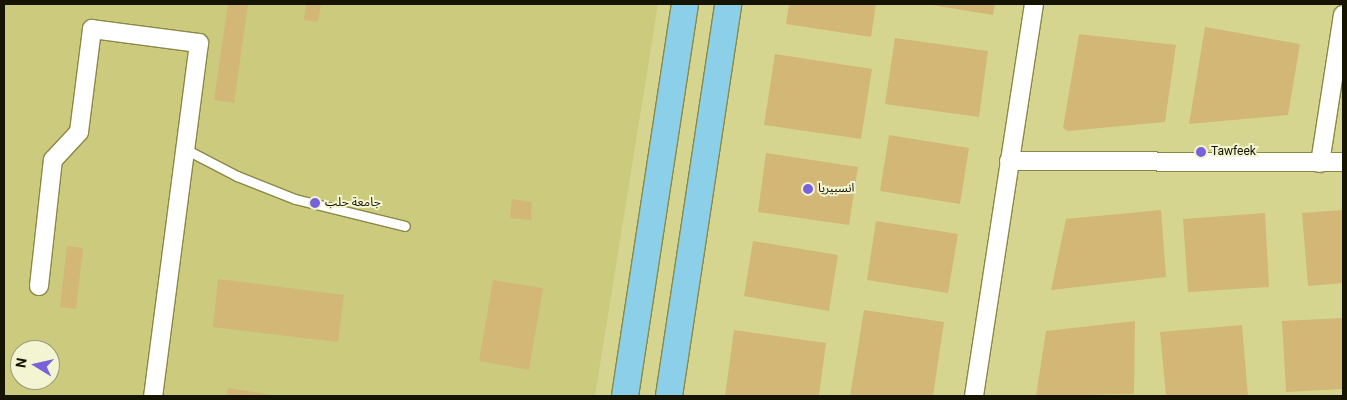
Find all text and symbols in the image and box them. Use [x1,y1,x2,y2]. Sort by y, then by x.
place label: Tawfeek [1211,145,1256,159]
marker: Tawfeek [1195,146,1207,158]
place label: انسبيريا [818,182,854,196]
marker: انسبيريا [802,183,814,195]
place label: جامعة حلب [325,196,381,210]
marker: جامعة حلب [309,197,321,209]
north arrow [10,340,60,390]
text: N [12,357,30,369]

